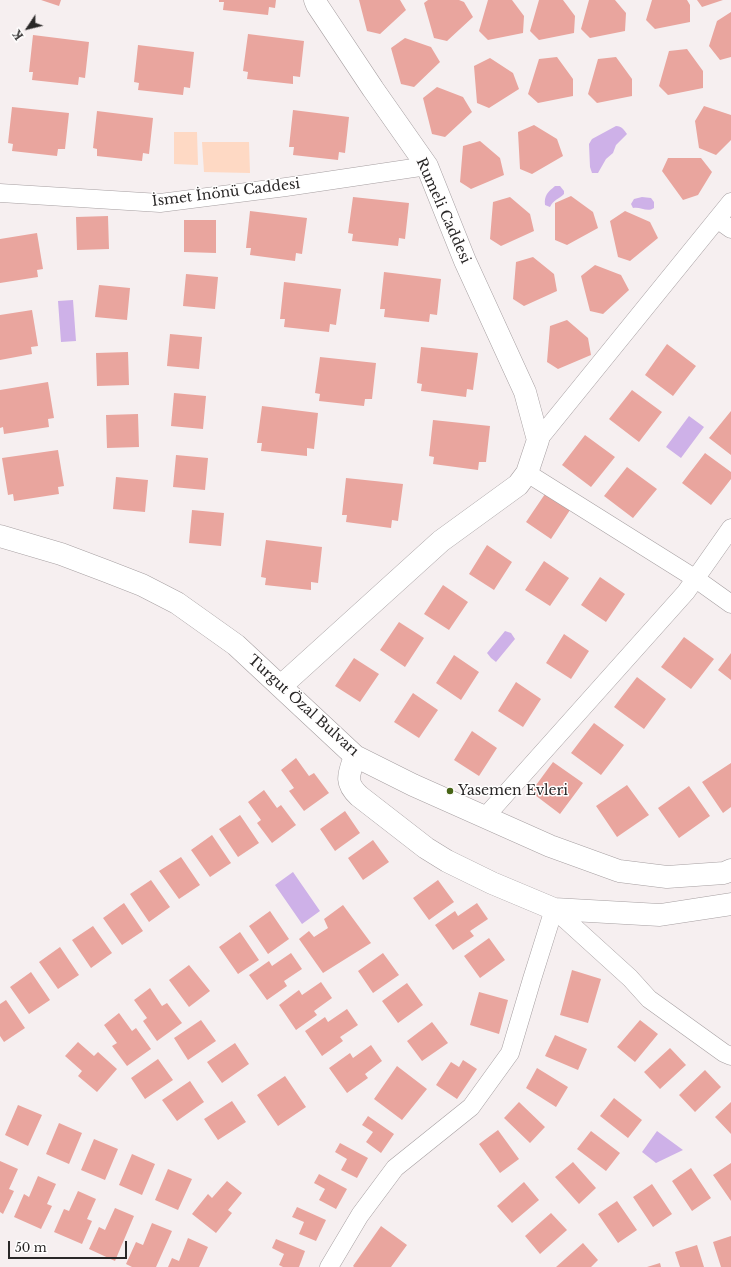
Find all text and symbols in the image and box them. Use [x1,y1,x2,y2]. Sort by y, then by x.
north arrow [8,8,48,48]
text: K [10,27,27,43]
street label: Rumeli Caddesi [412,156,474,266]
street label: İsmet İnönü Caddesi [151,176,301,210]
street label: Turgut Özal Bulvarı [244,652,362,760]
place label: Yasemen Evleri [458,783,568,799]
marker: Yasemen Evleri [445,786,455,796]
scale bar [10,1233,129,1259]
text: 50 m [15,1240,47,1255]

